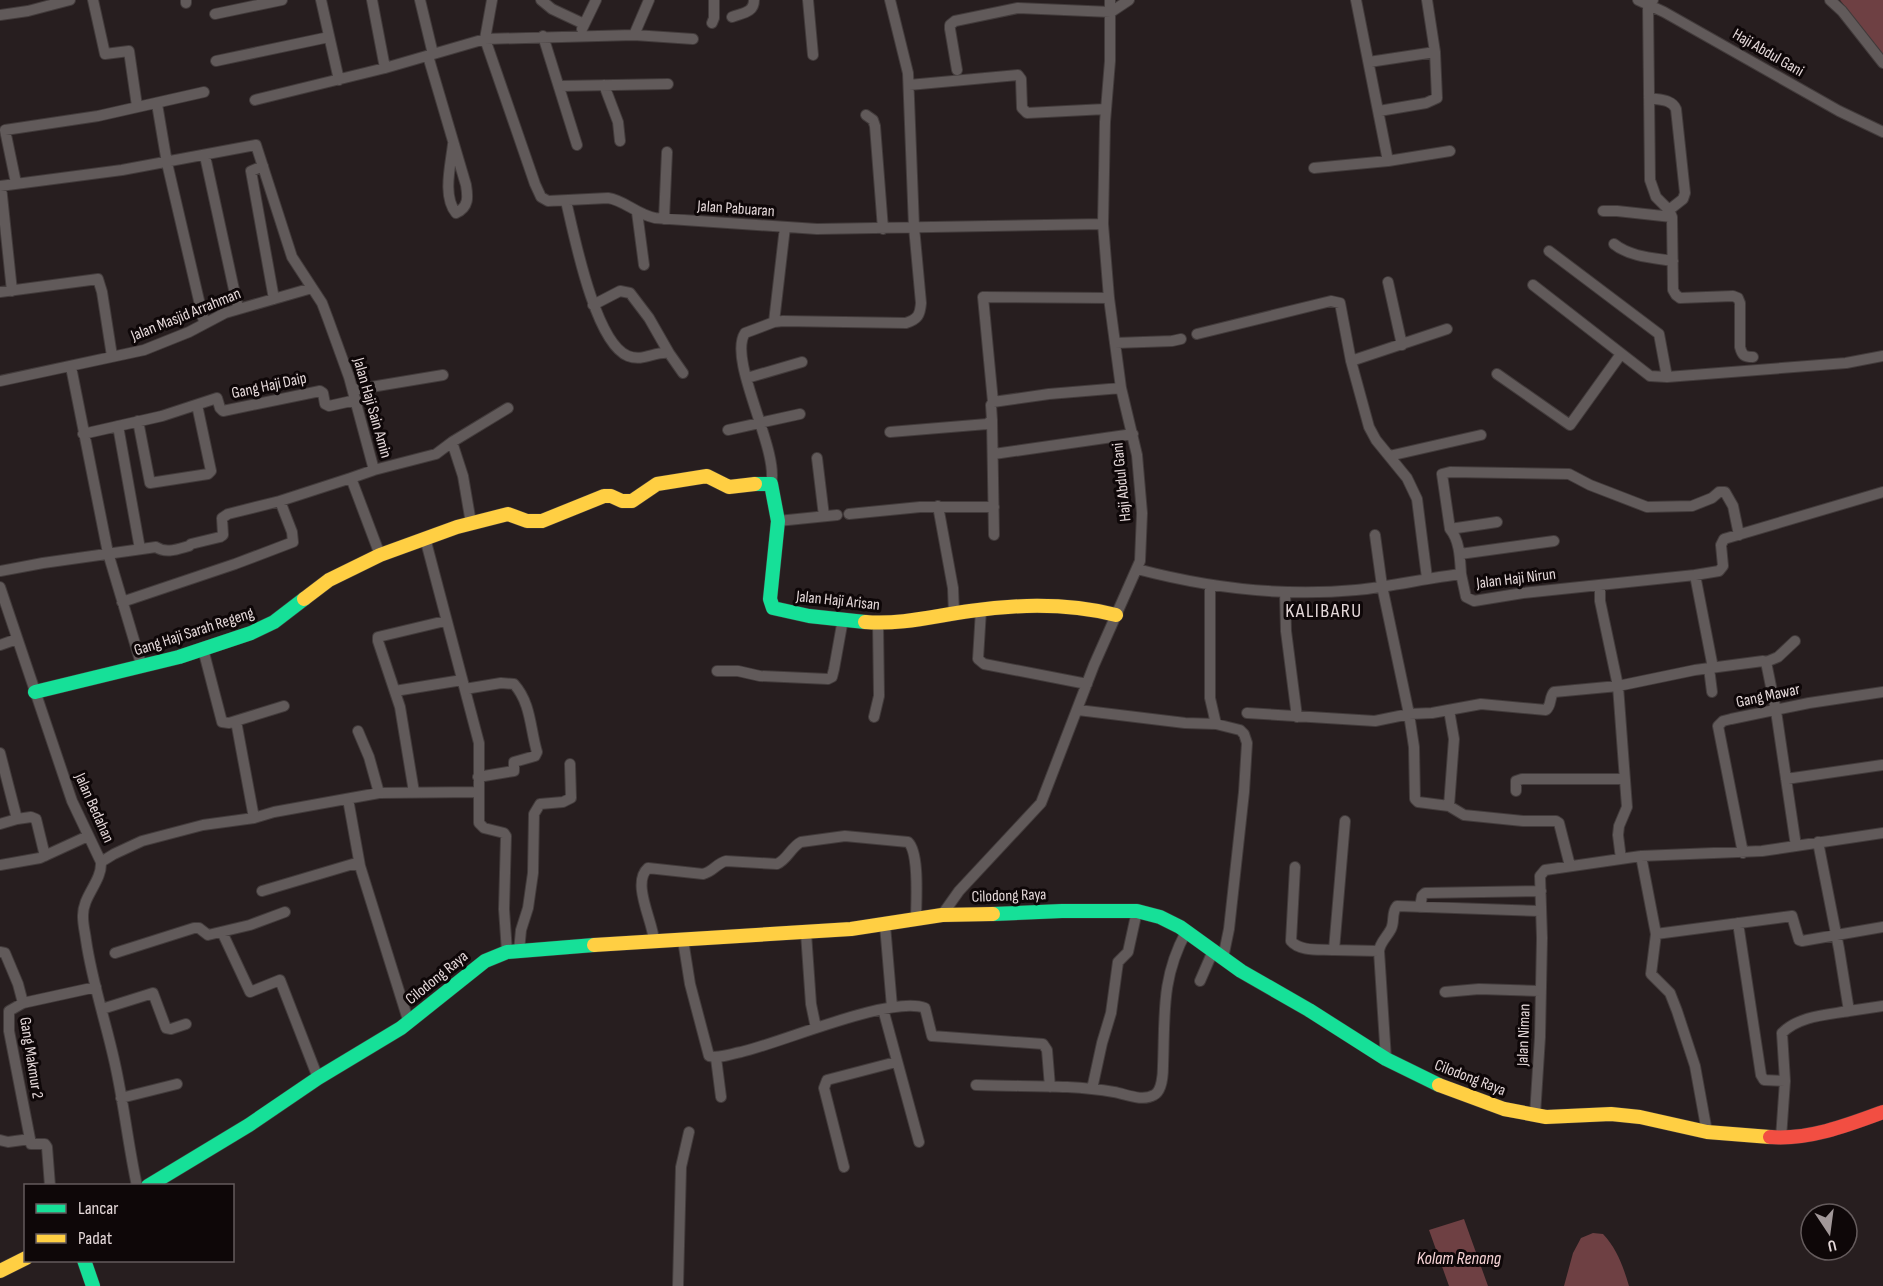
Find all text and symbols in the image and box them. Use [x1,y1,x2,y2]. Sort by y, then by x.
street label: Haji Abdul Gani [1729,25,1807,81]
street label: Jalan Pabuaran [696,197,775,221]
street label: Jalan Masjid Arrahman [127,284,244,346]
street label: Jalan Haji Sain Amin [348,355,395,460]
street label: Gang Haji Daip [230,369,308,403]
street label: Haji Abdul Gani [1108,442,1136,522]
street label: Jalan Haji Nirun [1474,565,1557,593]
street label: Jalan Haji Arisan [794,587,881,615]
district label: KALIBARU [1285,599,1363,623]
street label: Gang Haji Sarah Regeng [132,604,256,660]
street label: Gang Mawar [1734,680,1802,712]
street label: Jalan Bedahan [70,769,118,846]
street label: Cilodong Raya [971,885,1047,907]
street label: Cilodong Raya [402,947,472,1009]
street label: Jalan Niman [1513,1003,1535,1068]
street label: Gang Makmur 2 [15,1016,47,1100]
street label: Cilodong Raya [1432,1056,1508,1100]
legend [24,1184,234,1262]
text: Lancar [78,1198,118,1219]
north arrow [1799,1202,1859,1262]
text: Padat [78,1228,113,1249]
text: U [1826,1235,1838,1255]
water label: Kolam Renang [1417,1248,1502,1269]

